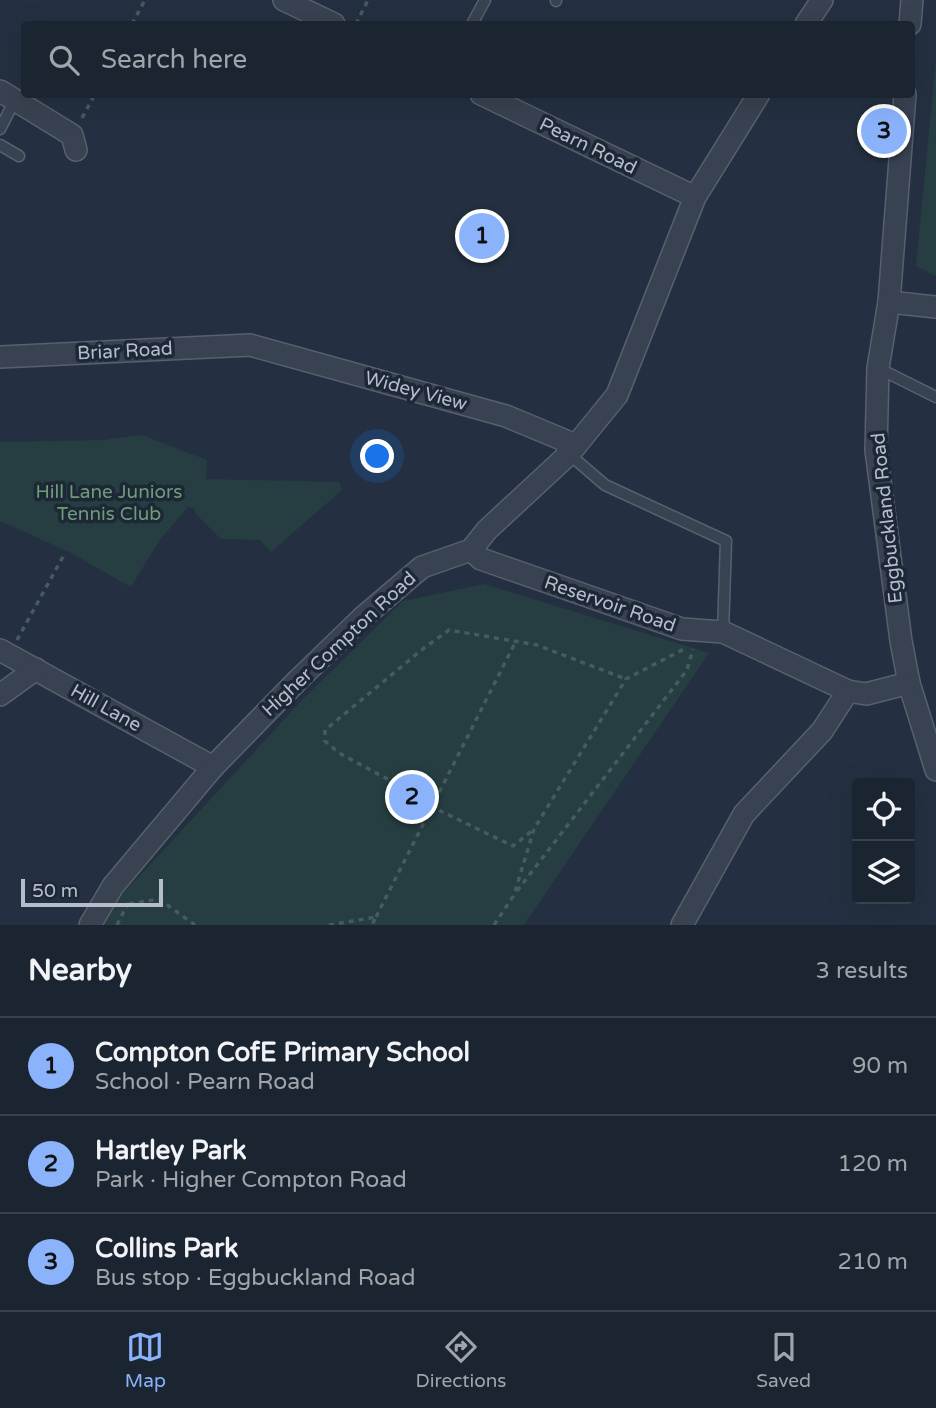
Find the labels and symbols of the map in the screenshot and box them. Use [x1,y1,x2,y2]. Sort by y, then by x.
pin: 3 [861,105,907,157]
street label: Pearn Road [536,113,640,179]
pin: 1 [459,210,505,262]
street label: Briar Road [77,338,173,364]
street label: Widey View [362,367,470,415]
street label: Eggbuckland Road [867,432,907,604]
your location [360,439,394,473]
park label: Hill Lane Juniors Tennis Club [36,481,182,525]
street label: Higher Compton Road [258,567,420,721]
street label: Reservoir Road [541,571,679,637]
street label: Hill Lane [67,680,145,736]
pin: 2 [389,771,435,823]
scale bar [21,876,163,908]

